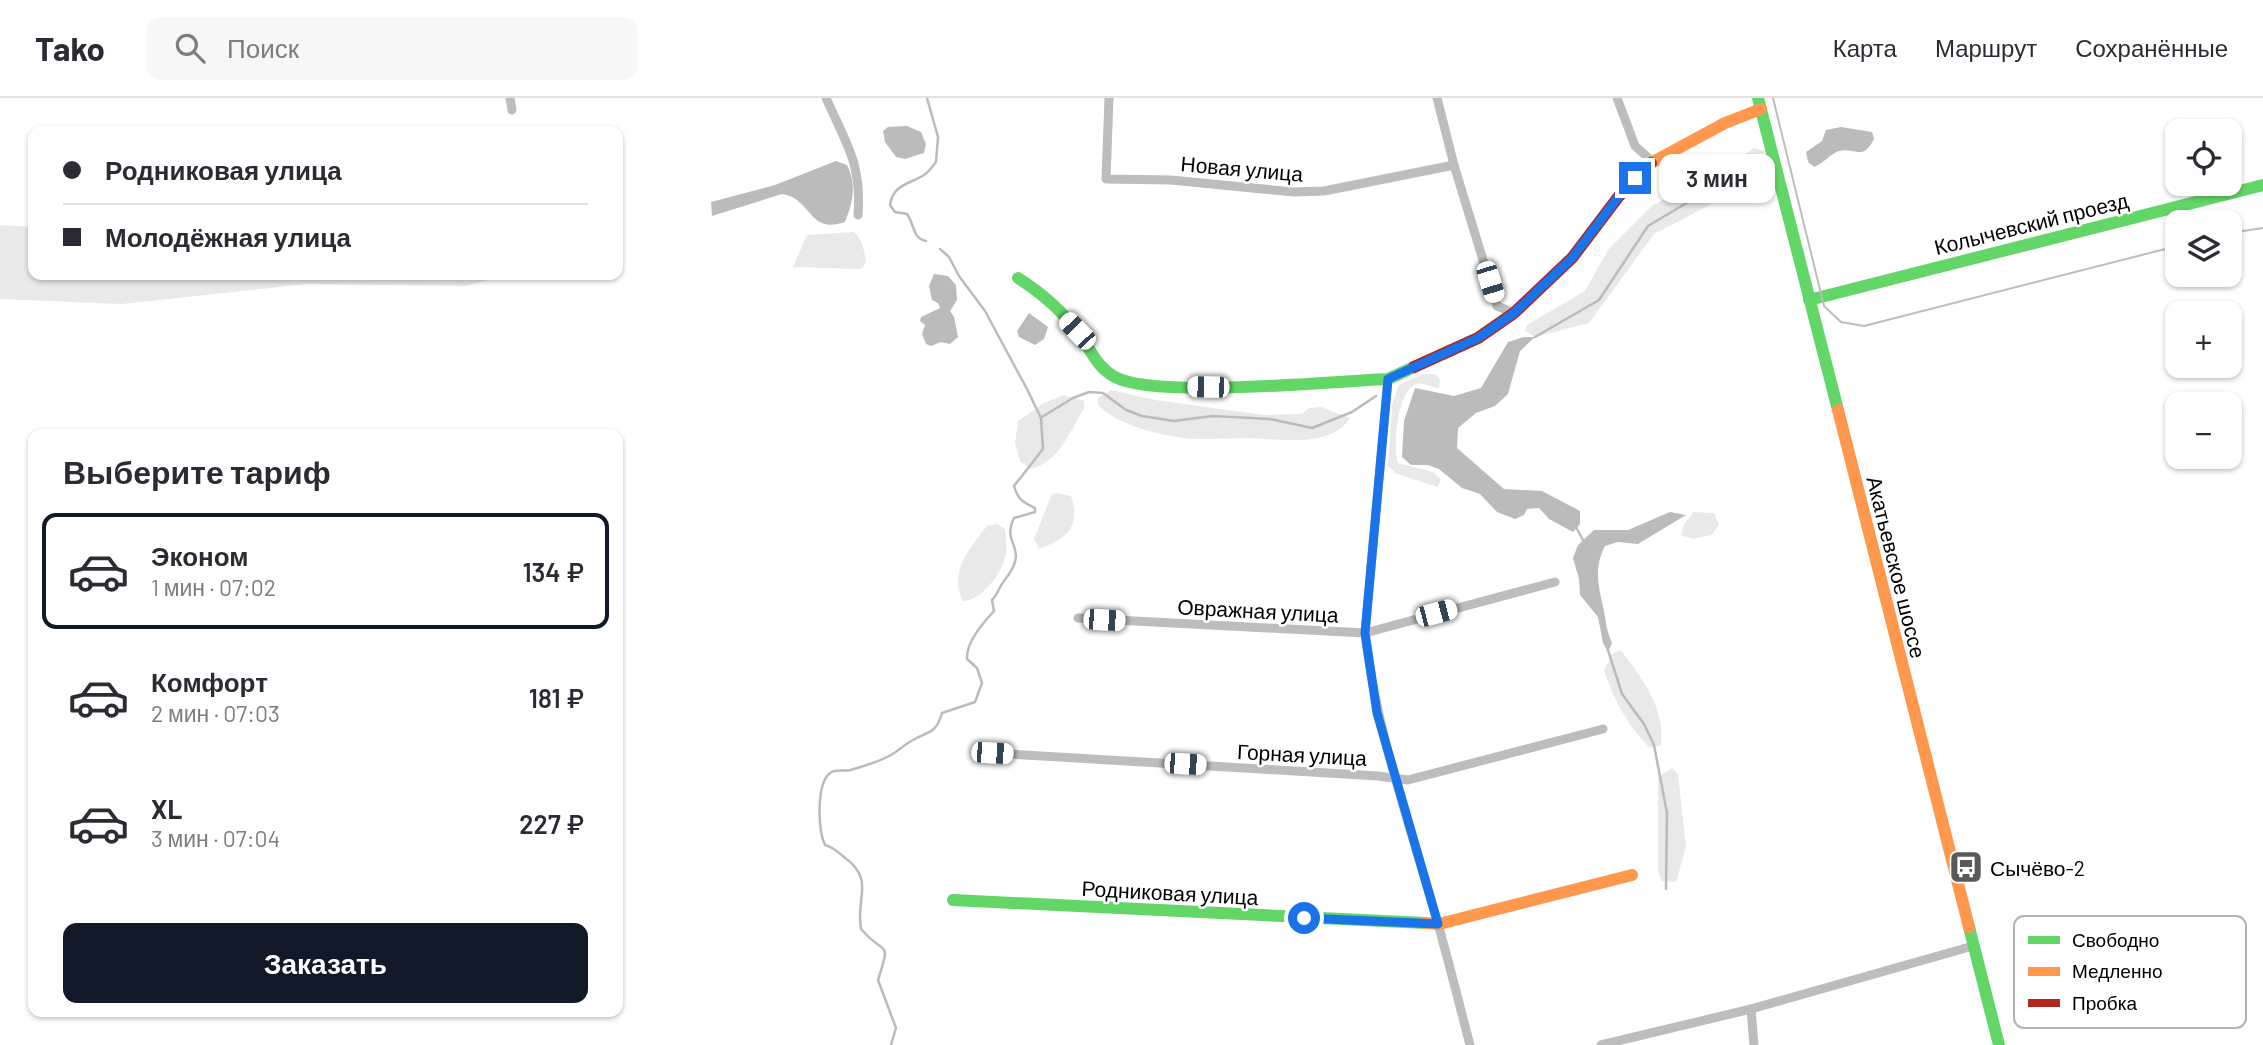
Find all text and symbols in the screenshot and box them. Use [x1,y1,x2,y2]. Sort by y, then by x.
search box [147,17,637,80]
text: Tako [35,28,105,68]
icon: search [171,29,209,67]
text: Поиск [227,32,299,63]
text: Карта [1833,33,1897,62]
text: Маршрут [1935,33,2037,62]
text: Сохранённые [2075,33,2228,62]
map controls [2165,119,2242,469]
button: locate [2165,119,2242,196]
street label: Новая улица [1180,150,1305,186]
text: Родниковая улица [105,154,342,185]
callout: 3 мин [1660,154,1775,202]
route end [1619,162,1651,194]
text: 3 мин [1686,164,1748,192]
street label: Колычевский проезд [1931,187,2131,259]
button: layers [2165,210,2242,287]
text: Молодёжная улица [105,221,351,252]
car [1474,259,1507,305]
button: + [2165,301,2242,378]
car [1055,309,1100,353]
car [1187,376,1230,398]
button: − [2165,392,2242,469]
text: Выберите тариф [63,452,331,490]
street label: Акатьевское шоссе [1862,473,1932,661]
icon: car [67,540,130,603]
text: Эконом [151,540,249,571]
text: 134 ₽ [522,556,584,587]
text: 1 мин · 07:02 [151,573,276,601]
street label: Овражная улица [1177,593,1340,627]
car [1413,597,1460,629]
car [1083,608,1126,632]
icon: car [67,666,130,729]
text: Комфорт [151,666,268,697]
text: 181 ₽ [529,682,584,713]
text: 2 мин · 07:03 [151,699,280,727]
street label: Горная улица [1236,738,1368,770]
car [971,741,1014,765]
car [1164,752,1207,776]
icon: car [67,792,130,855]
text: XL [151,793,182,824]
text: 227 ₽ [519,808,584,839]
text: 3 мин · 07:04 [151,824,280,852]
bus stop icon: Сычёво-2 [1947,848,1985,886]
place label: Сычёво-2 [1990,855,2085,880]
street label: Родниковая улица [1081,875,1259,909]
route start [1288,902,1320,934]
legend [2014,916,2246,1028]
button: Заказать [63,923,588,1003]
text: Свободно [2072,928,2159,951]
text: Медленно [2072,959,2162,982]
text: Пробка [2072,991,2137,1014]

